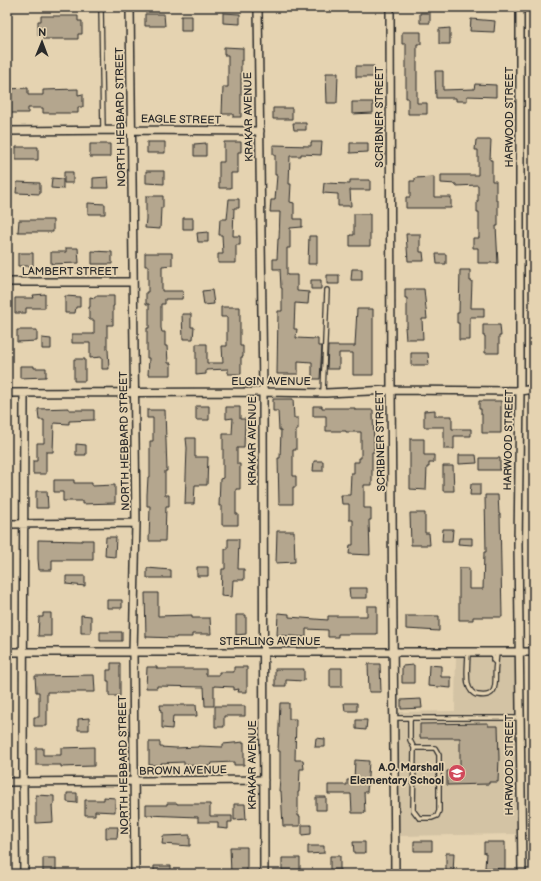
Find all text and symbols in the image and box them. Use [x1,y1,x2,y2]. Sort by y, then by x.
north arrow [22,22,62,62]
text: N [38,26,46,39]
street label: NORTH HEBBARD STREET [113,47,128,187]
street label: SCRIBNER STREET [373,66,386,168]
street label: HARWOOD STREET [503,66,516,167]
street label: KRAKAR AVENUE [241,72,256,162]
street label: EAGLE STREET [141,112,222,127]
street label: LAMBERT STREET [22,265,119,278]
street label: NORTH HEBBARD STREET [117,371,132,511]
street label: ELGIN AVENUE [231,375,311,388]
street label: HARWOOD STREET [501,389,516,491]
street label: SCRIBNER STREET [373,390,388,492]
street label: KRAKAR AVENUE [246,396,259,486]
street label: STERLING AVENUE [220,635,320,648]
street label: NORTH HEBBARD STREET [116,695,131,835]
street label: HARWOOD STREET [503,714,516,815]
street label: KRAKAR AVENUE [246,720,259,810]
place label: A.O. Marshall Elementary School [350,761,444,787]
street label: BROWN AVENUE [139,763,227,778]
school or university icon: A.O. Marshall Elementary School [447,763,467,783]

